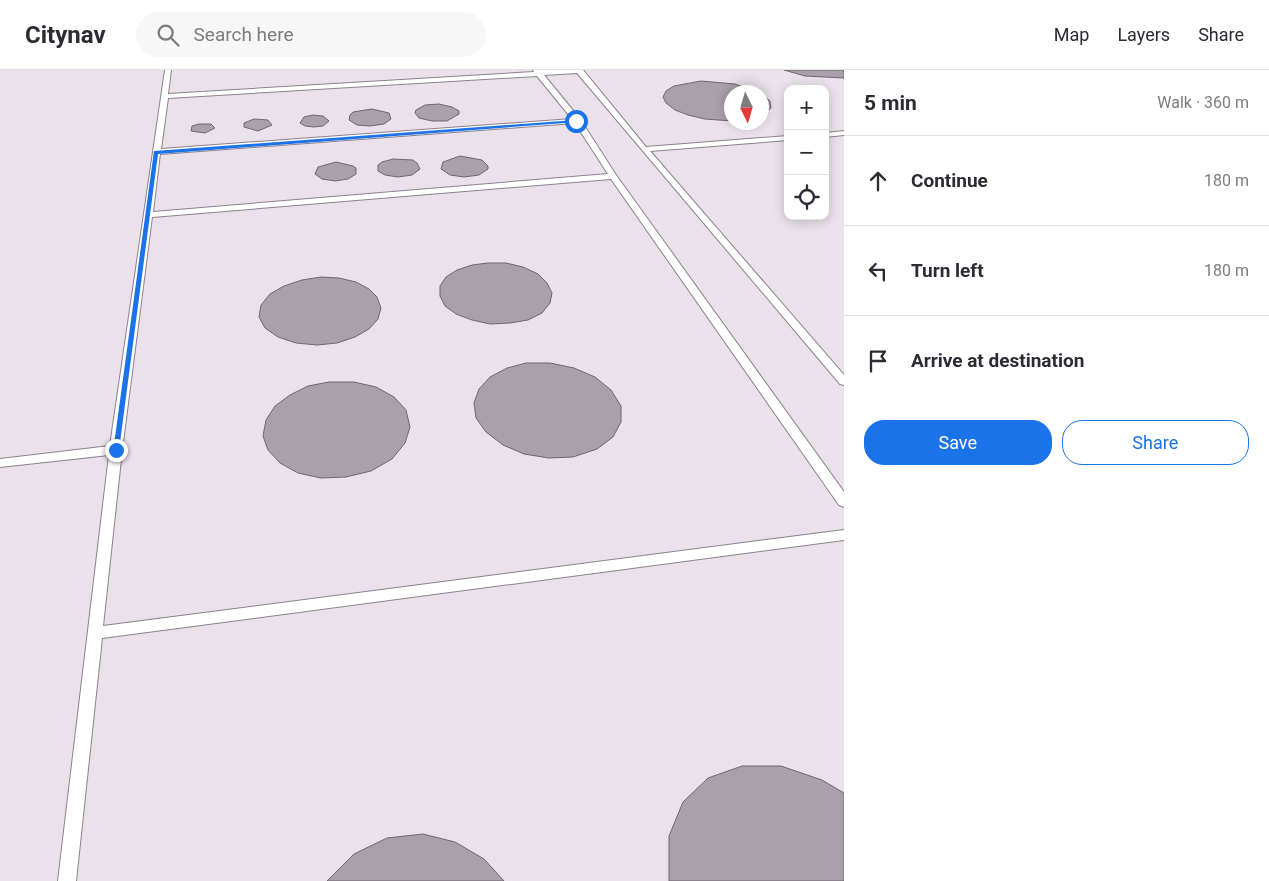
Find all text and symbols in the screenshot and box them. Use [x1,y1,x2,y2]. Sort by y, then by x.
search box [136,12,486,57]
text: Citynav [25,21,106,49]
icon: search [154,21,182,49]
text: Search here [194,23,294,46]
text: Map [1054,24,1089,45]
text: Layers [1117,24,1170,45]
text: Share [1198,24,1244,45]
north arrow [724,85,769,130]
map controls [784,85,829,220]
button: + [784,85,829,130]
text: 5 min [864,91,917,115]
text: Walk · 360 m [1157,93,1249,112]
route start [565,110,588,133]
button: − [784,130,829,175]
icon: ahead [864,167,892,195]
text: Continue [911,169,988,192]
text: 180 m [1204,171,1249,190]
button: locate [784,175,829,220]
icon: left [864,257,892,285]
text: Turn left [911,259,984,282]
text: 180 m [1204,261,1249,280]
icon: arrive [864,347,892,375]
text: Arrive at destination [911,349,1084,372]
button: Save [864,420,1052,465]
button: Share [1062,420,1249,465]
route end [105,439,128,462]

